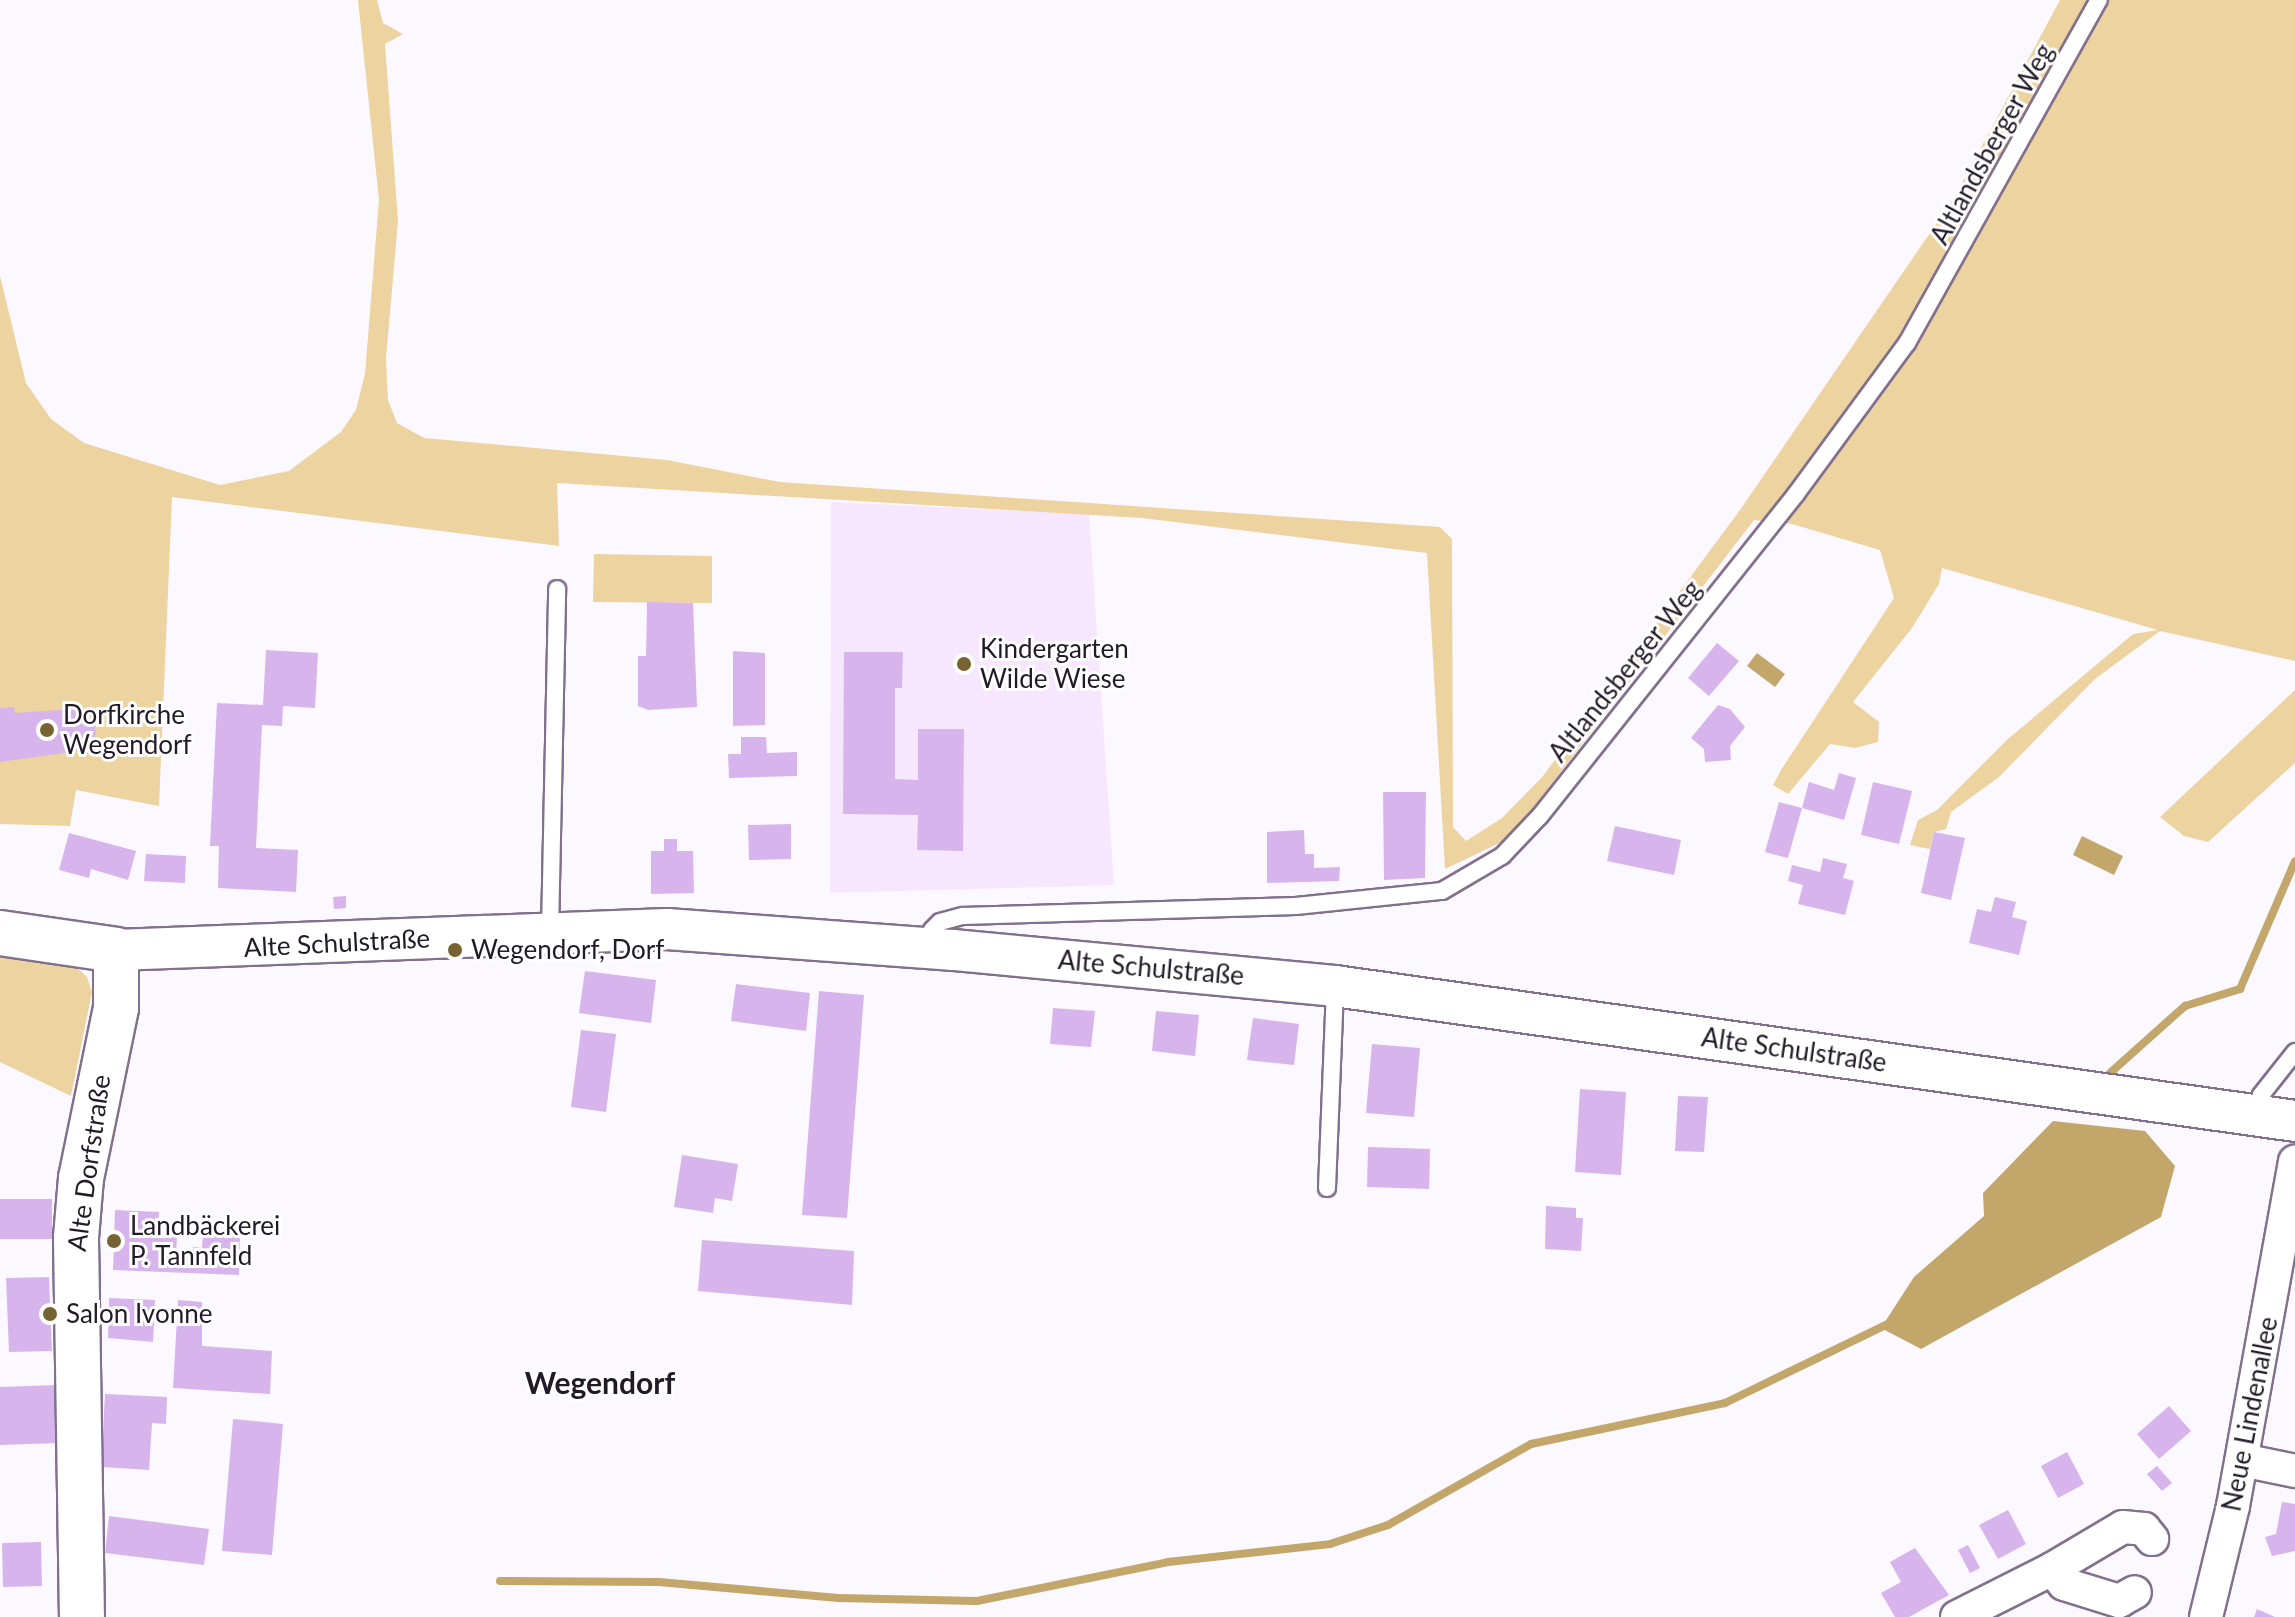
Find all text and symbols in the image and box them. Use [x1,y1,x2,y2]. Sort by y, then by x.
street label: Altlandsberger Weg [1924,38,2060,250]
street label: Altlandsberger Weg [1542,573,1708,769]
place label: Kindergarten Wilde Wiese [980,633,1129,694]
marker: Kindergarten Wilde Wiese [955,655,973,673]
place label: Dorfkirche Wegendorf [63,699,192,760]
marker: Dorfkirche Wegendorf [38,721,56,739]
street label: Alte Schulstraße [243,923,431,963]
place label: Wegendorf, Dorf [471,934,664,966]
marker: Wegendorf, Dorf [446,941,464,959]
street label: Alte Schulstraße [1057,944,1245,992]
street label: Alte Schulstraße [1700,1022,1888,1078]
street label: Alte Dorfstraße [61,1073,117,1253]
place label: Landbäckerei P. Tannfeld [130,1210,280,1272]
marker: Landbäckerei P. Tannfeld [105,1232,123,1250]
place label: Salon Ivonne [66,1298,212,1330]
marker: Salon Ivonne [41,1305,59,1323]
street label: Neue Lindenallee [2216,1314,2284,1514]
district label: Wegendorf [525,1364,675,1400]

